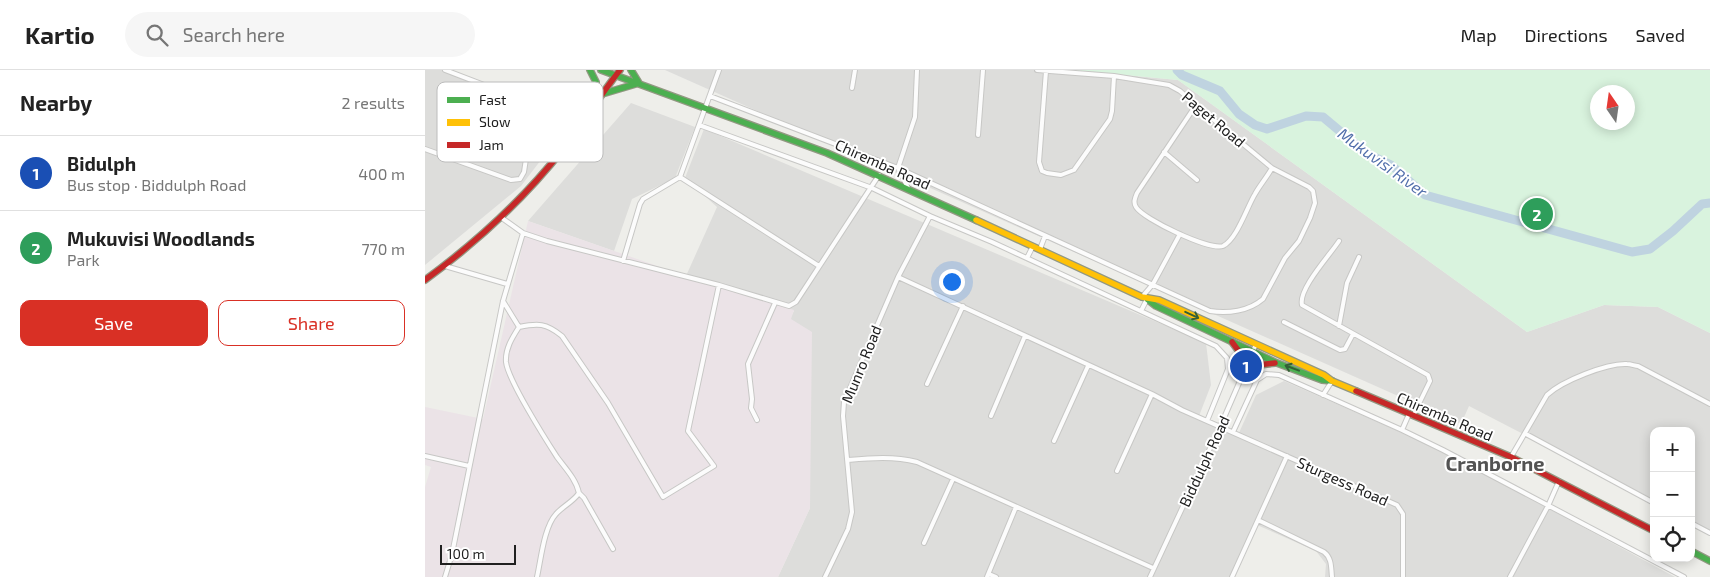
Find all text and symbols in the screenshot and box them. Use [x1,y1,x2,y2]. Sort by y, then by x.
search box [125,12,475,57]
text: Kartio [25,20,95,49]
icon: search [143,21,171,49]
text: Search here [183,23,285,46]
text: Map [1460,24,1497,46]
text: Directions [1525,24,1608,46]
text: Saved [1636,24,1685,46]
legend [437,82,603,162]
north arrow [1590,85,1635,130]
street label: Paget Road [1179,87,1249,151]
text: Nearby [20,90,92,115]
text: Fast [479,91,506,108]
text: 2 results [342,93,405,112]
text: Slow [479,113,511,130]
water label: Mukuvisi River [1335,123,1432,201]
street label: Chiremba Road [832,135,934,193]
text: Jam [479,136,504,153]
text: Bidulph [67,152,136,175]
text: 1 [33,164,39,183]
text: 400 m [358,164,405,183]
text: Bus stop · Biddulph Road [67,175,246,194]
pin: 2 [1521,195,1553,233]
text: Mukuvisi Woodlands [67,227,255,250]
text: 2 [31,239,41,258]
text: 770 m [361,239,405,258]
text: Park [67,250,100,269]
your location [939,269,965,295]
button: Save [20,300,208,346]
button: Share [218,300,405,346]
one-way arrow [1185,311,1200,321]
street label: Munro Road [837,322,885,406]
pin: 1 [1230,347,1262,385]
one-way arrow [1285,363,1300,372]
street label: Chiremba Road [1394,388,1496,444]
street label: Biddulph Road [1175,413,1233,509]
map controls [1650,427,1695,562]
button: + [1650,427,1695,472]
district label: Cranborne [1445,451,1545,475]
street label: Sturgess Road [1295,453,1391,509]
button: − [1650,472,1695,517]
button: locate [1650,517,1695,562]
scale bar [440,542,516,565]
text: 100 m [447,545,485,562]

